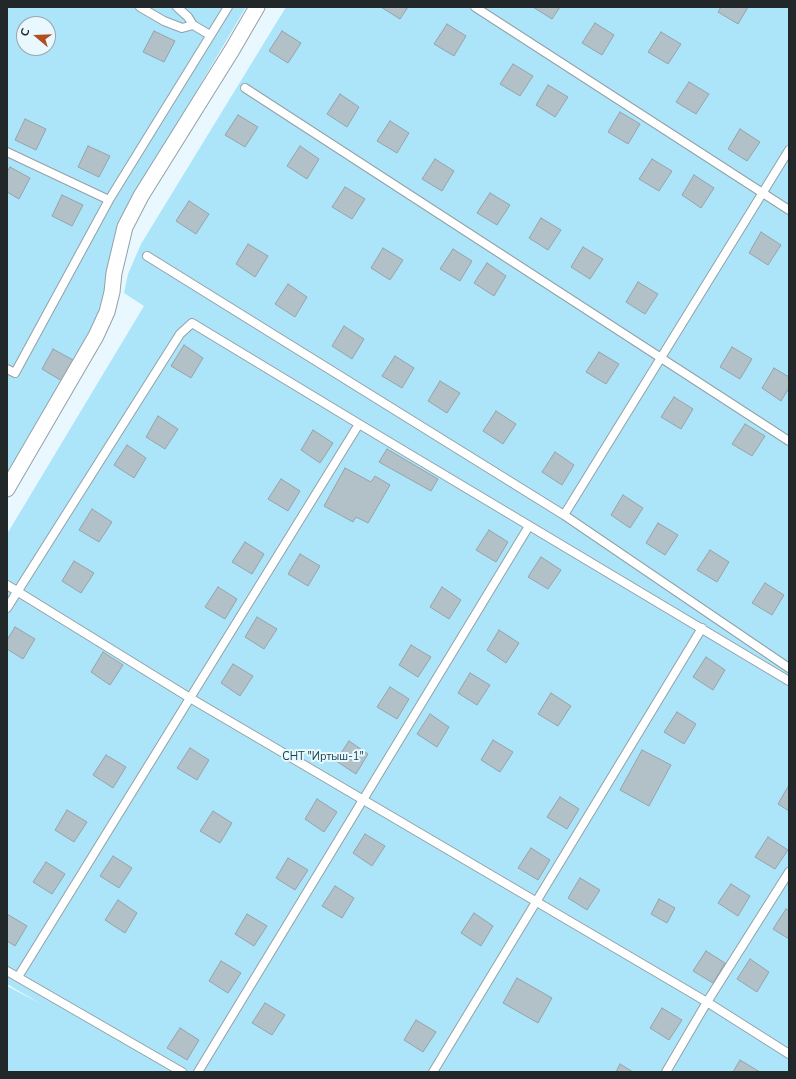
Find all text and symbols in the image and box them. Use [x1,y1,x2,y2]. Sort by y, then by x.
north arrow [16,16,56,56]
text: С [17,26,33,38]
park label: СНТ "Иртыш-1" [282,750,364,764]

